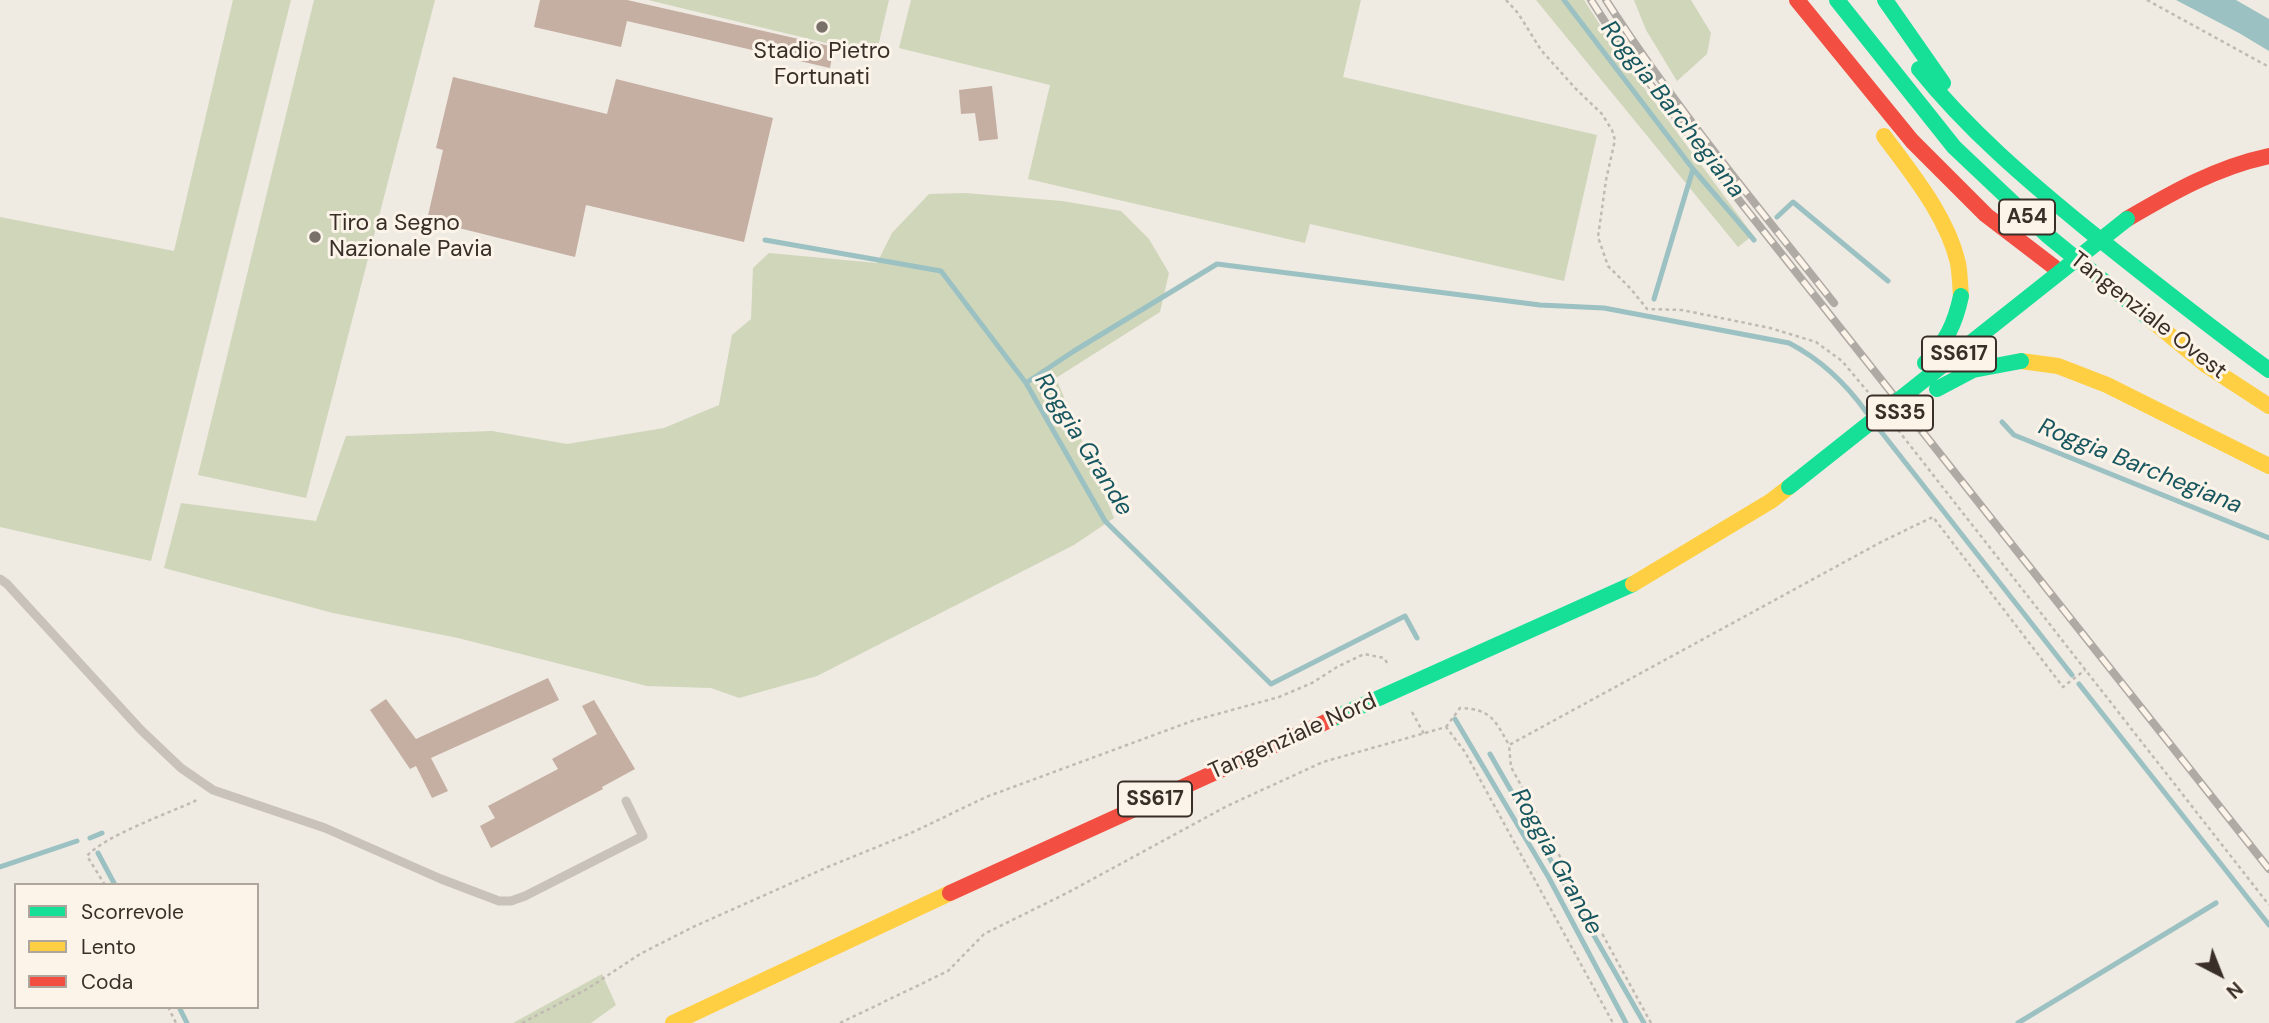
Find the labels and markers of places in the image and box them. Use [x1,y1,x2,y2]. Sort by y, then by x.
marker: Stadio Pietro Fortunati [814,19,830,35]
place label: Stadio Pietro Fortunati [754,38,890,92]
place label: Tiro a Segno Nazionale Pavia [329,210,492,264]
marker: Tiro a Segno Nazionale Pavia [307,229,323,245]

